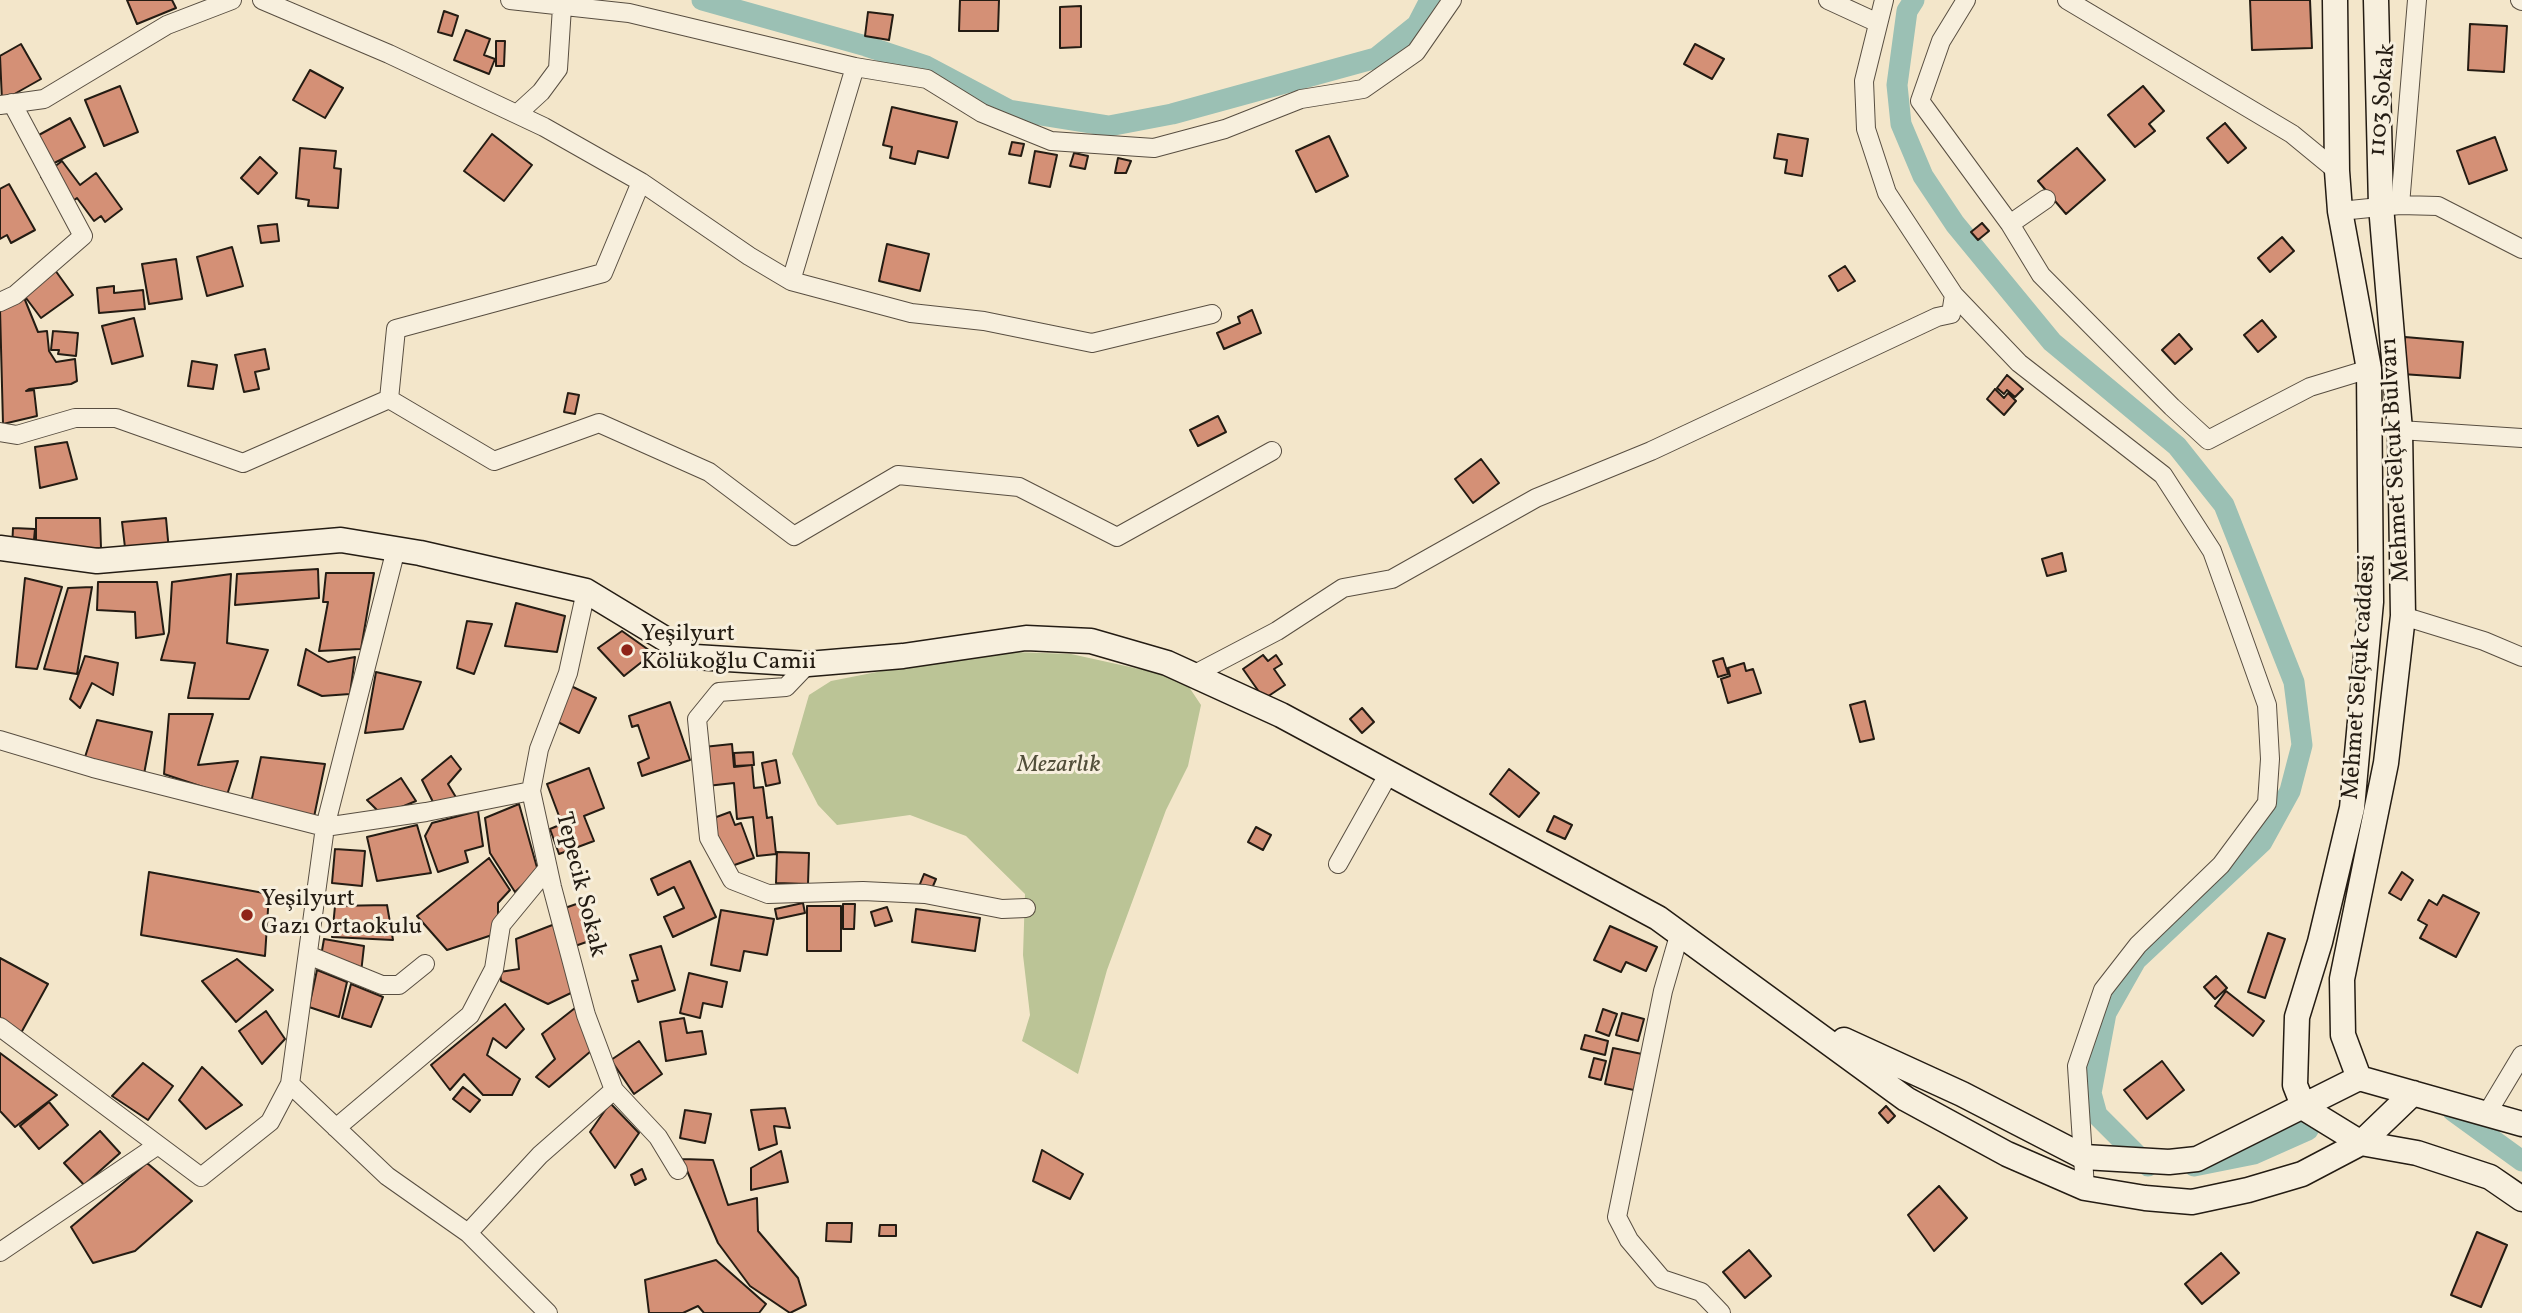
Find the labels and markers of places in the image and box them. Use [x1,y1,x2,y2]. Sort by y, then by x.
place label: Yeşilyurt Kölükoğlu Camii [641,622,816,678]
marker: Yeşilyurt Kölükoğlu Camii [619,642,635,658]
place label: Yeşilyurt Gazı Ortaokulu [261,887,422,943]
marker: Yeşilyurt Gazı Ortaokulu [239,907,255,923]

